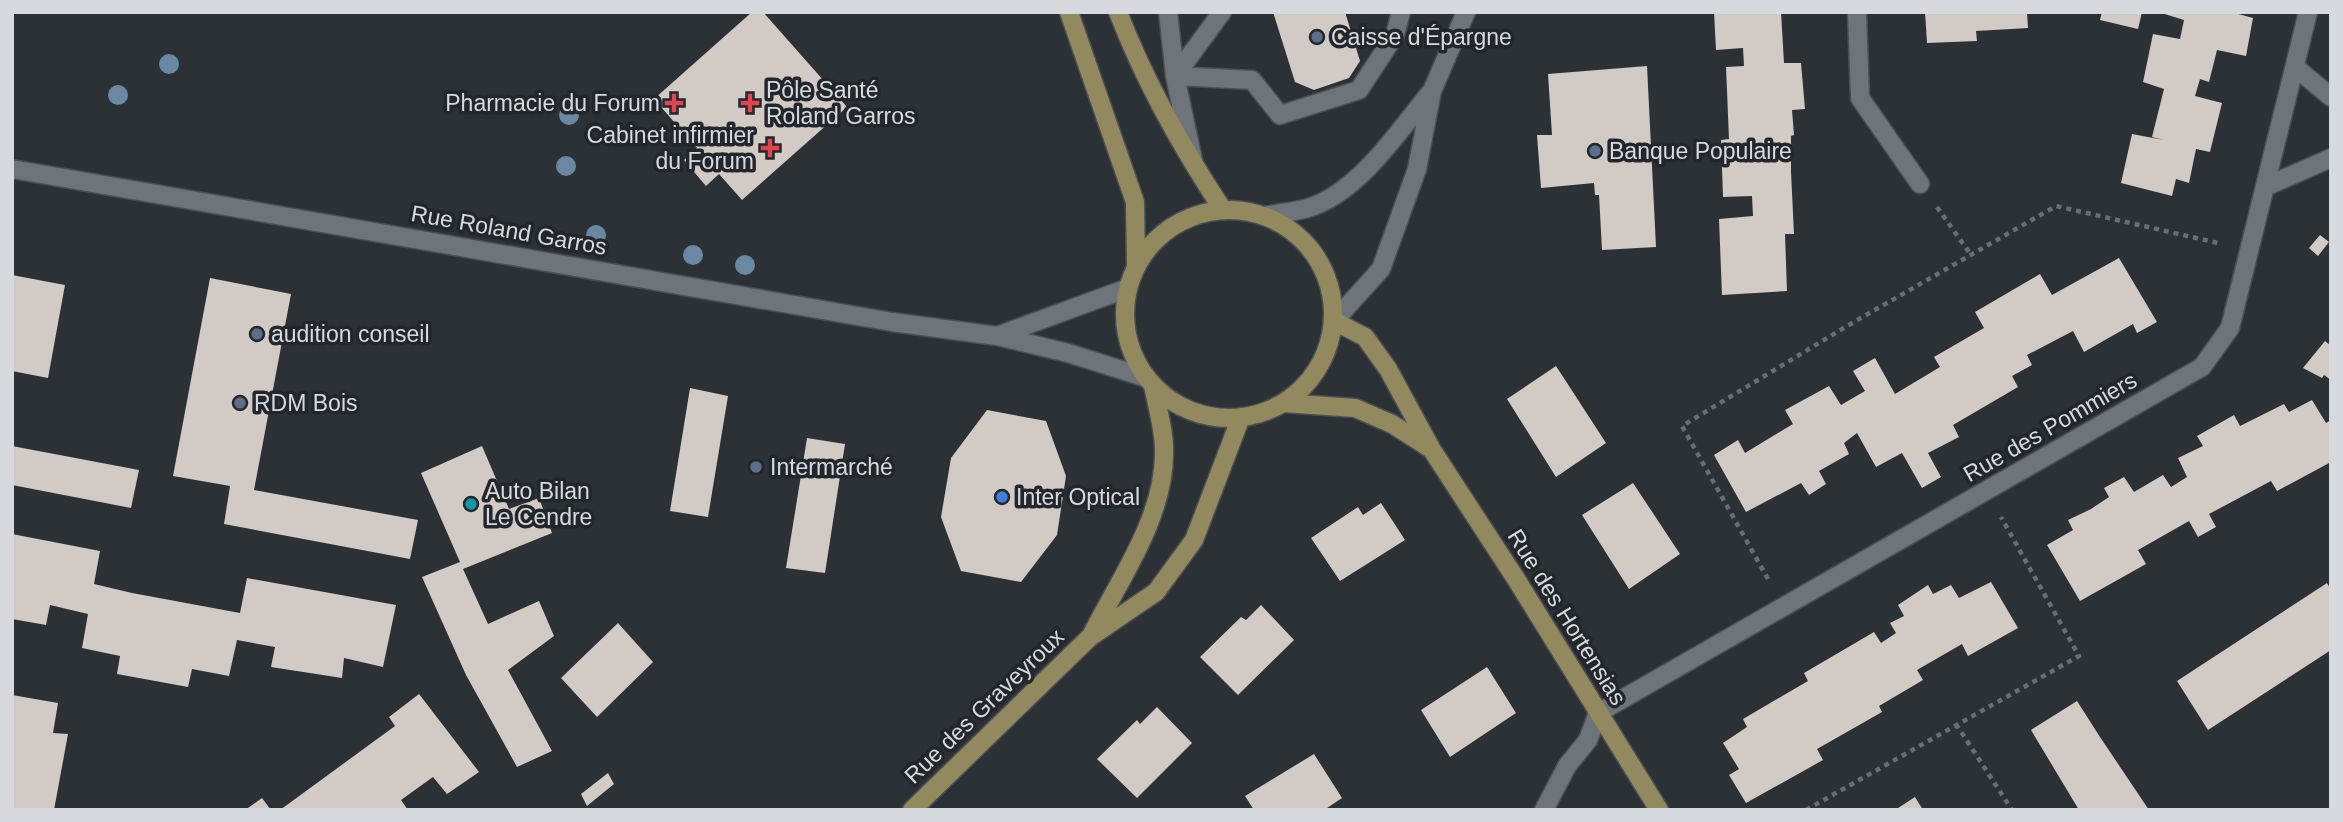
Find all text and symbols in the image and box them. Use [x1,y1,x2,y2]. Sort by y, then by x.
place label: Caisse d'Épargne [1331,24,1512,50]
marker: Caisse d'Épargne [1309,29,1325,45]
place label: Pôle Santé Roland Garros [766,77,916,129]
place label: Pharmacie du Forum [445,90,660,116]
marker: Pôle Santé Roland Garros [740,93,760,113]
marker: Pharmacie du Forum [666,95,682,111]
place label: Cabinet infirmier du Forum [587,122,754,174]
marker: Cabinet infirmier du Forum [760,138,780,158]
place label: Banque Populaire [1609,138,1792,164]
marker: Banque Populaire [1587,143,1603,159]
street label: Rue Roland Garros [409,200,609,260]
place label: audition conseil [271,321,430,347]
marker: audition conseil [249,326,265,342]
street label: Rue des Pommiers [1959,367,2141,487]
place label: RDM Bois [254,390,358,416]
marker: RDM Bois [232,395,248,411]
place label: Intermarché [770,454,893,480]
marker: Intermarché [748,459,764,475]
place label: Auto Bilan Le Cendre [485,478,592,530]
place label: Inter Optical [1016,484,1140,510]
marker: Inter Optical [994,489,1010,505]
marker: Auto Bilan Le Cendre [463,496,479,512]
street label: Rue des Hortensias [1502,524,1632,710]
street label: Rue des Graveyroux [899,623,1069,789]

